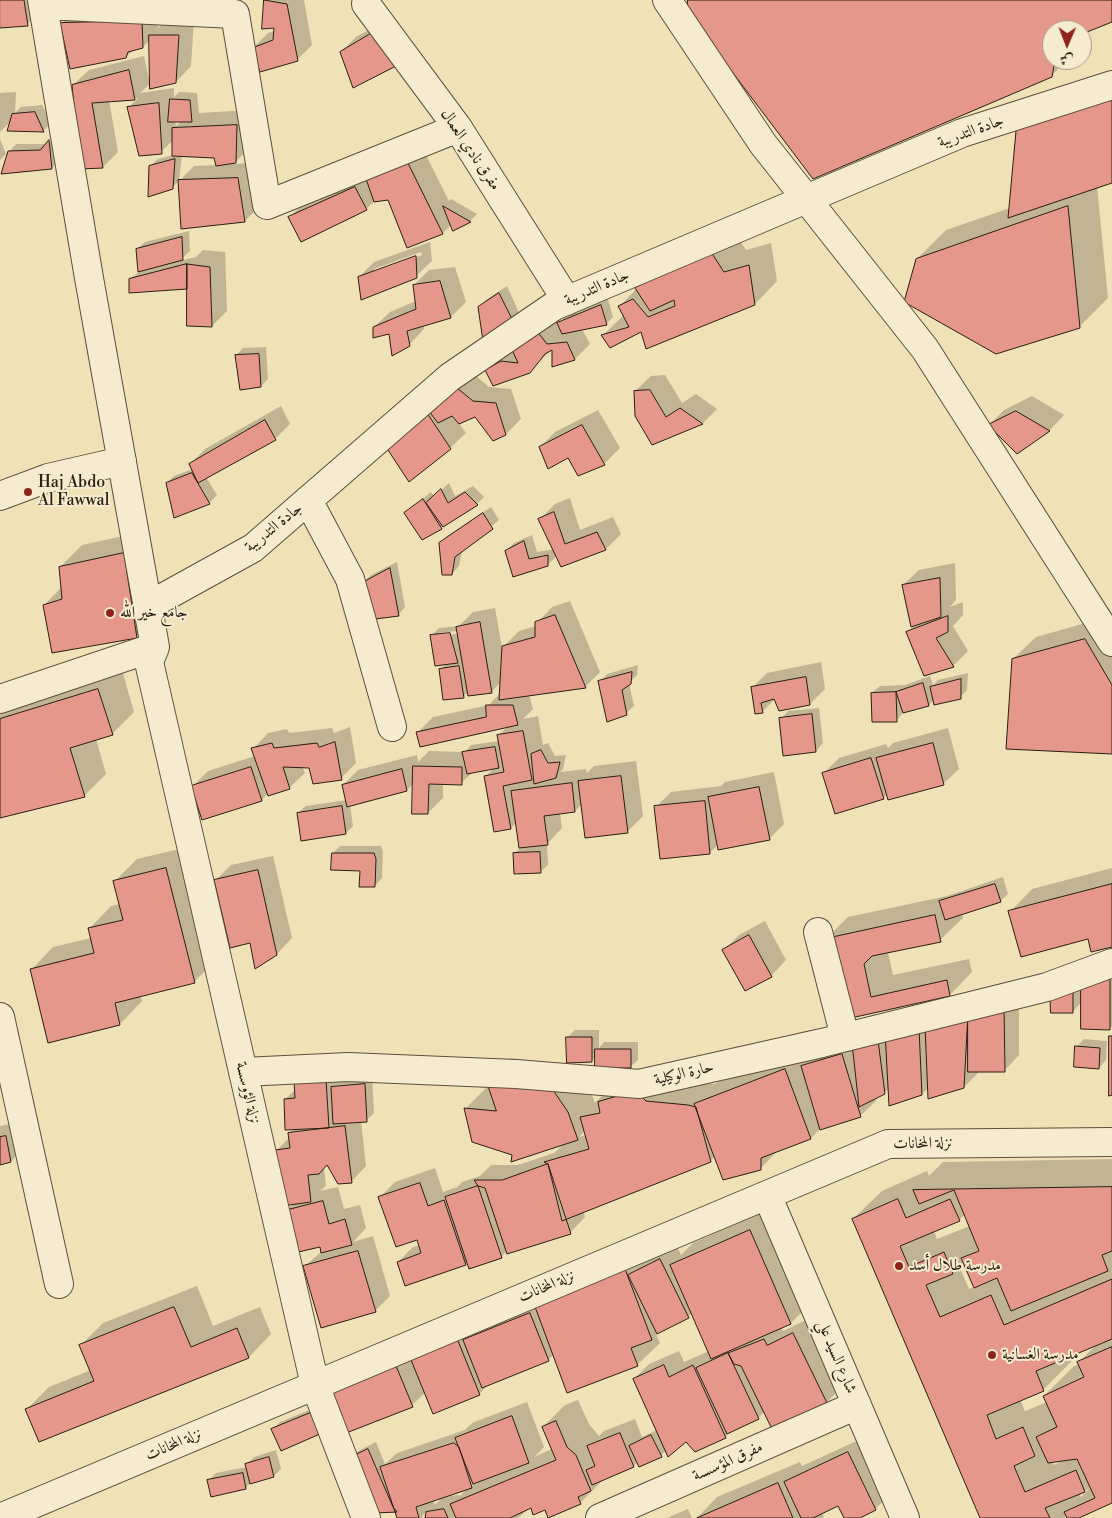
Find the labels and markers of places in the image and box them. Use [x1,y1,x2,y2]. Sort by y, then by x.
place label: Haj Abdo Al Fawwal [38,473,109,511]
marker: Haj Abdo Al Fawwal [22,486,34,498]
place label: جامع خير الله [120,603,188,623]
marker: جامع خير الله [104,607,116,619]
place label: مدرسة طلال أسد [909,1256,1001,1276]
marker: مدرسة طلال أسد [893,1260,905,1272]
place label: مدرسة الغسانية [1002,1345,1079,1365]
marker: مدرسة الغسانية [986,1349,998,1361]

